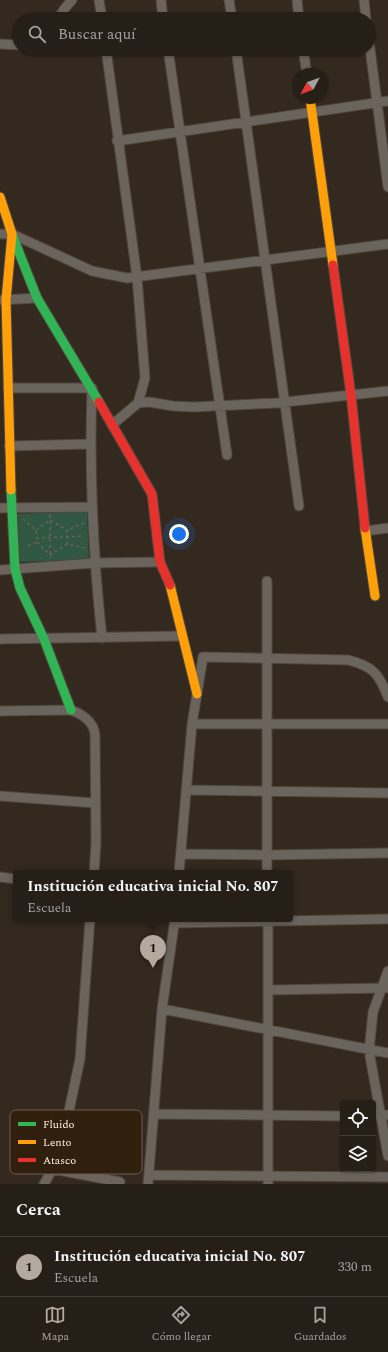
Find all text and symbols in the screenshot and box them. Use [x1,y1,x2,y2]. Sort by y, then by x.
search box [12,12,376,56]
icon: search [26,23,48,45]
text: Buscar aquí [58,23,136,46]
north arrow [292,68,328,104]
your location [169,524,189,544]
popup [13,870,293,922]
text: Institución educativa inicial No. 807 [27,875,279,898]
text: Escuela [27,898,71,918]
pin: 1 [140,935,166,968]
map controls [340,1100,376,1172]
button: locate [340,1100,376,1136]
legend [10,1110,142,1174]
text: Fluido [43,1116,75,1133]
text: Lento [43,1134,72,1151]
button: layers [340,1136,376,1172]
text: Atasco [43,1152,76,1169]
text: Cerca [16,1197,61,1223]
text: Institución educativa inicial No. 807 [54,1245,306,1268]
text: 1 [25,1257,33,1277]
text: 330 m [338,1257,372,1277]
text: Escuela [54,1268,98,1288]
tab: Mapa [41,1304,69,1345]
tab: Cómo llegar [152,1304,211,1345]
tab: Guardados [294,1304,347,1345]

